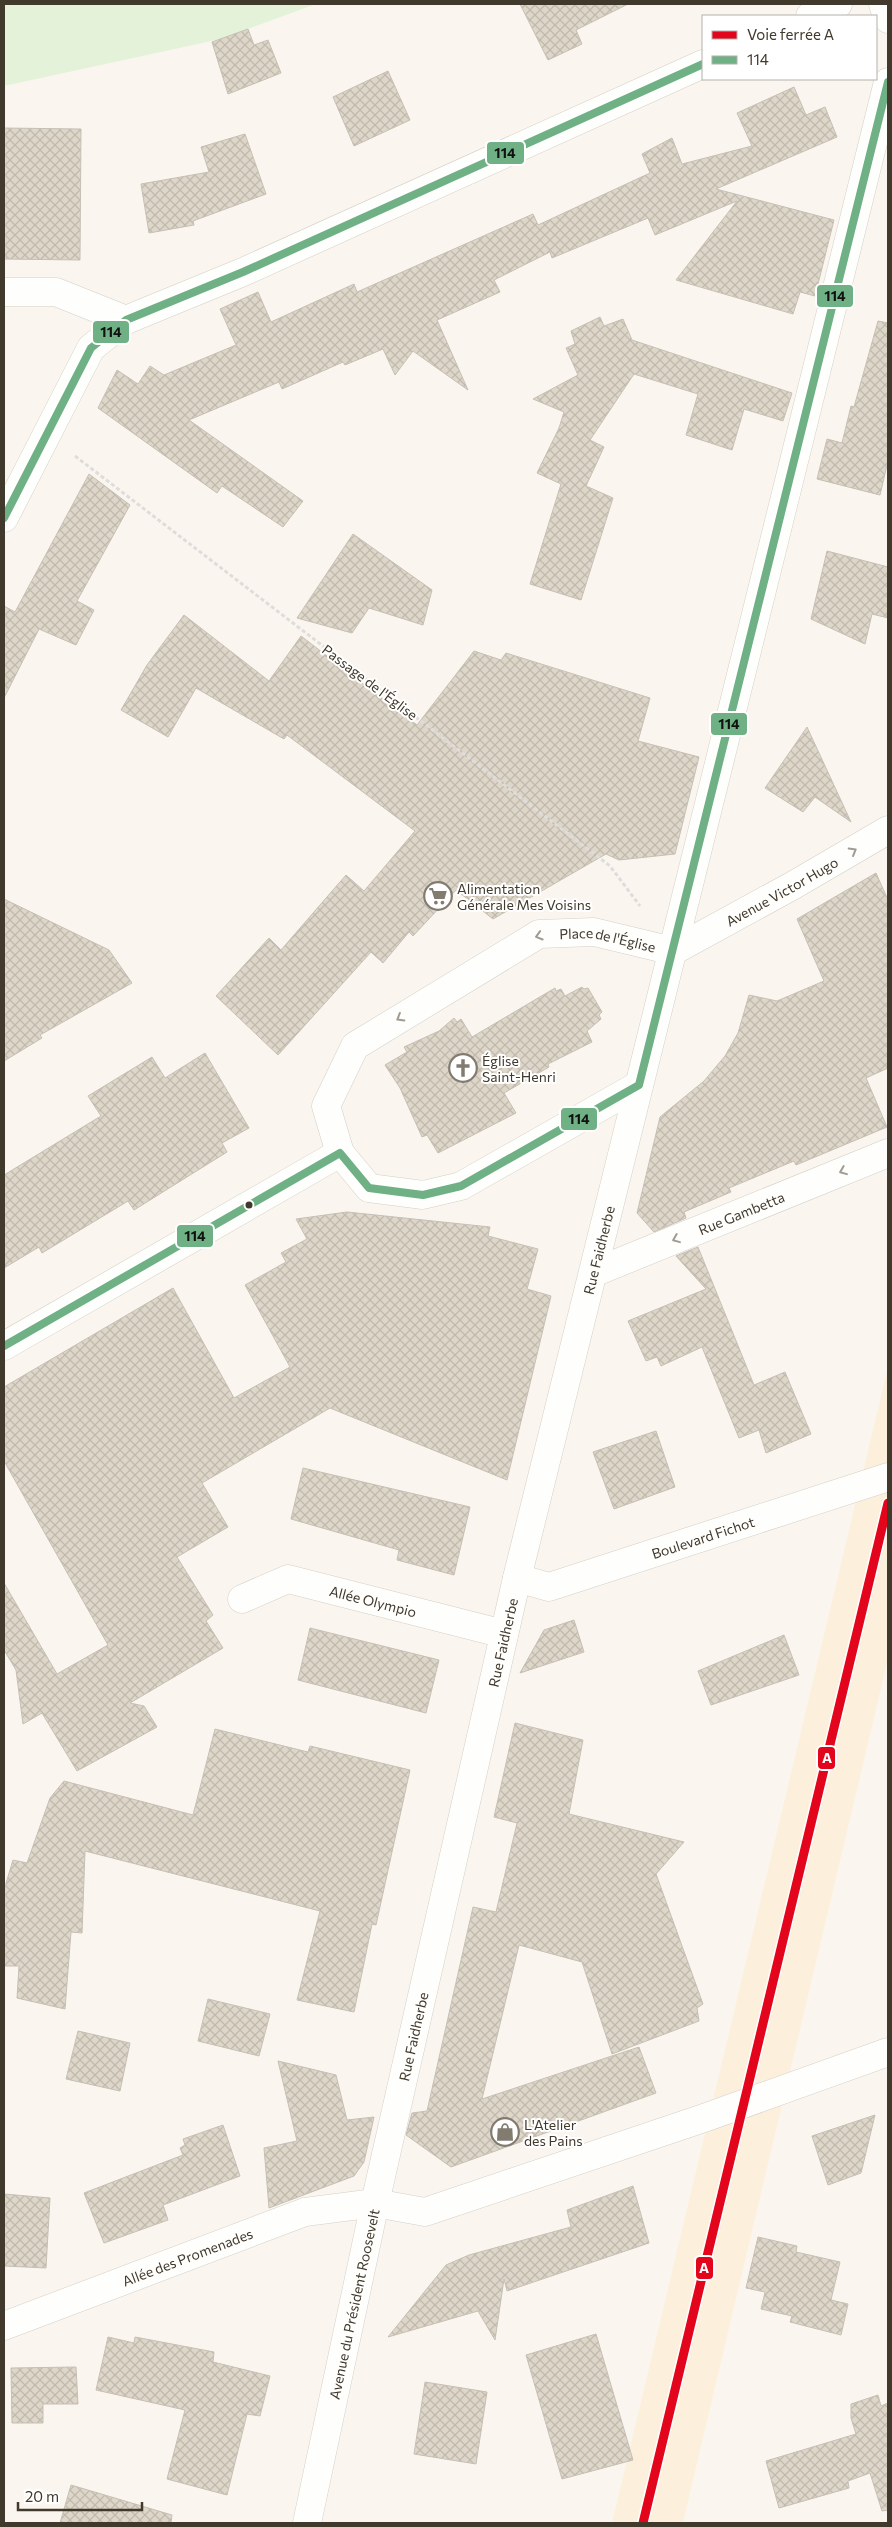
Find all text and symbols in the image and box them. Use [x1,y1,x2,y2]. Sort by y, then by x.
legend [702,15,877,80]
text: Voie ferrée A [747,25,834,43]
text: 114 [747,50,769,68]
line badge: 114 [486,141,525,165]
text: 114 [494,144,516,161]
line badge: 114 [816,284,854,308]
text: 114 [824,287,846,304]
line badge: 114 [92,320,130,344]
text: 114 [100,323,122,340]
street label: Passage de l'Église [319,641,421,723]
line badge: 114 [710,712,748,736]
text: 114 [718,715,740,732]
one-way arrow [848,847,857,857]
street label: Avenue Victor Hugo [722,853,841,929]
place label: Alimentation Générale Mes Voisins [457,880,591,913]
supermarket icon: Alimentation Générale Mes Voisins [423,881,453,911]
street label: Place de l'Église [559,924,658,955]
one-way arrow [535,930,544,941]
one-way arrow [397,1012,406,1022]
place label: Église Saint-Henri [482,1052,556,1085]
church icon: Église Saint-Henri [448,1053,478,1083]
line badge: 114 [560,1107,598,1131]
text: 114 [568,1110,590,1127]
one-way arrow [839,1165,848,1175]
street label: Rue Gambetta [696,1188,787,1238]
unlabelled marker [244,1200,254,1210]
street label: Rue Faidherbe [579,1204,618,1296]
line badge: 114 [176,1224,214,1248]
text: 114 [184,1227,206,1244]
one-way arrow [672,1232,681,1243]
street label: Boulevard Fichot [649,1512,757,1562]
street label: Allée Olympio [328,1581,418,1620]
street label: Rue Faidherbe [484,1596,521,1689]
line badge: A [817,1746,836,1770]
text: A [822,1749,832,1766]
street label: Rue Faidherbe [395,1990,431,2082]
place label: L'Atelier des Pains [524,2116,583,2149]
shop icon: L'Atelier des Pains [490,2117,520,2147]
street label: Avenue du Président Roosevelt [325,2207,382,2401]
street label: Allée des Promenades [120,2224,255,2289]
line badge: A [695,2256,714,2280]
text: A [699,2259,709,2276]
scale bar [18,2480,141,2512]
text: 20 m [25,2487,59,2505]

